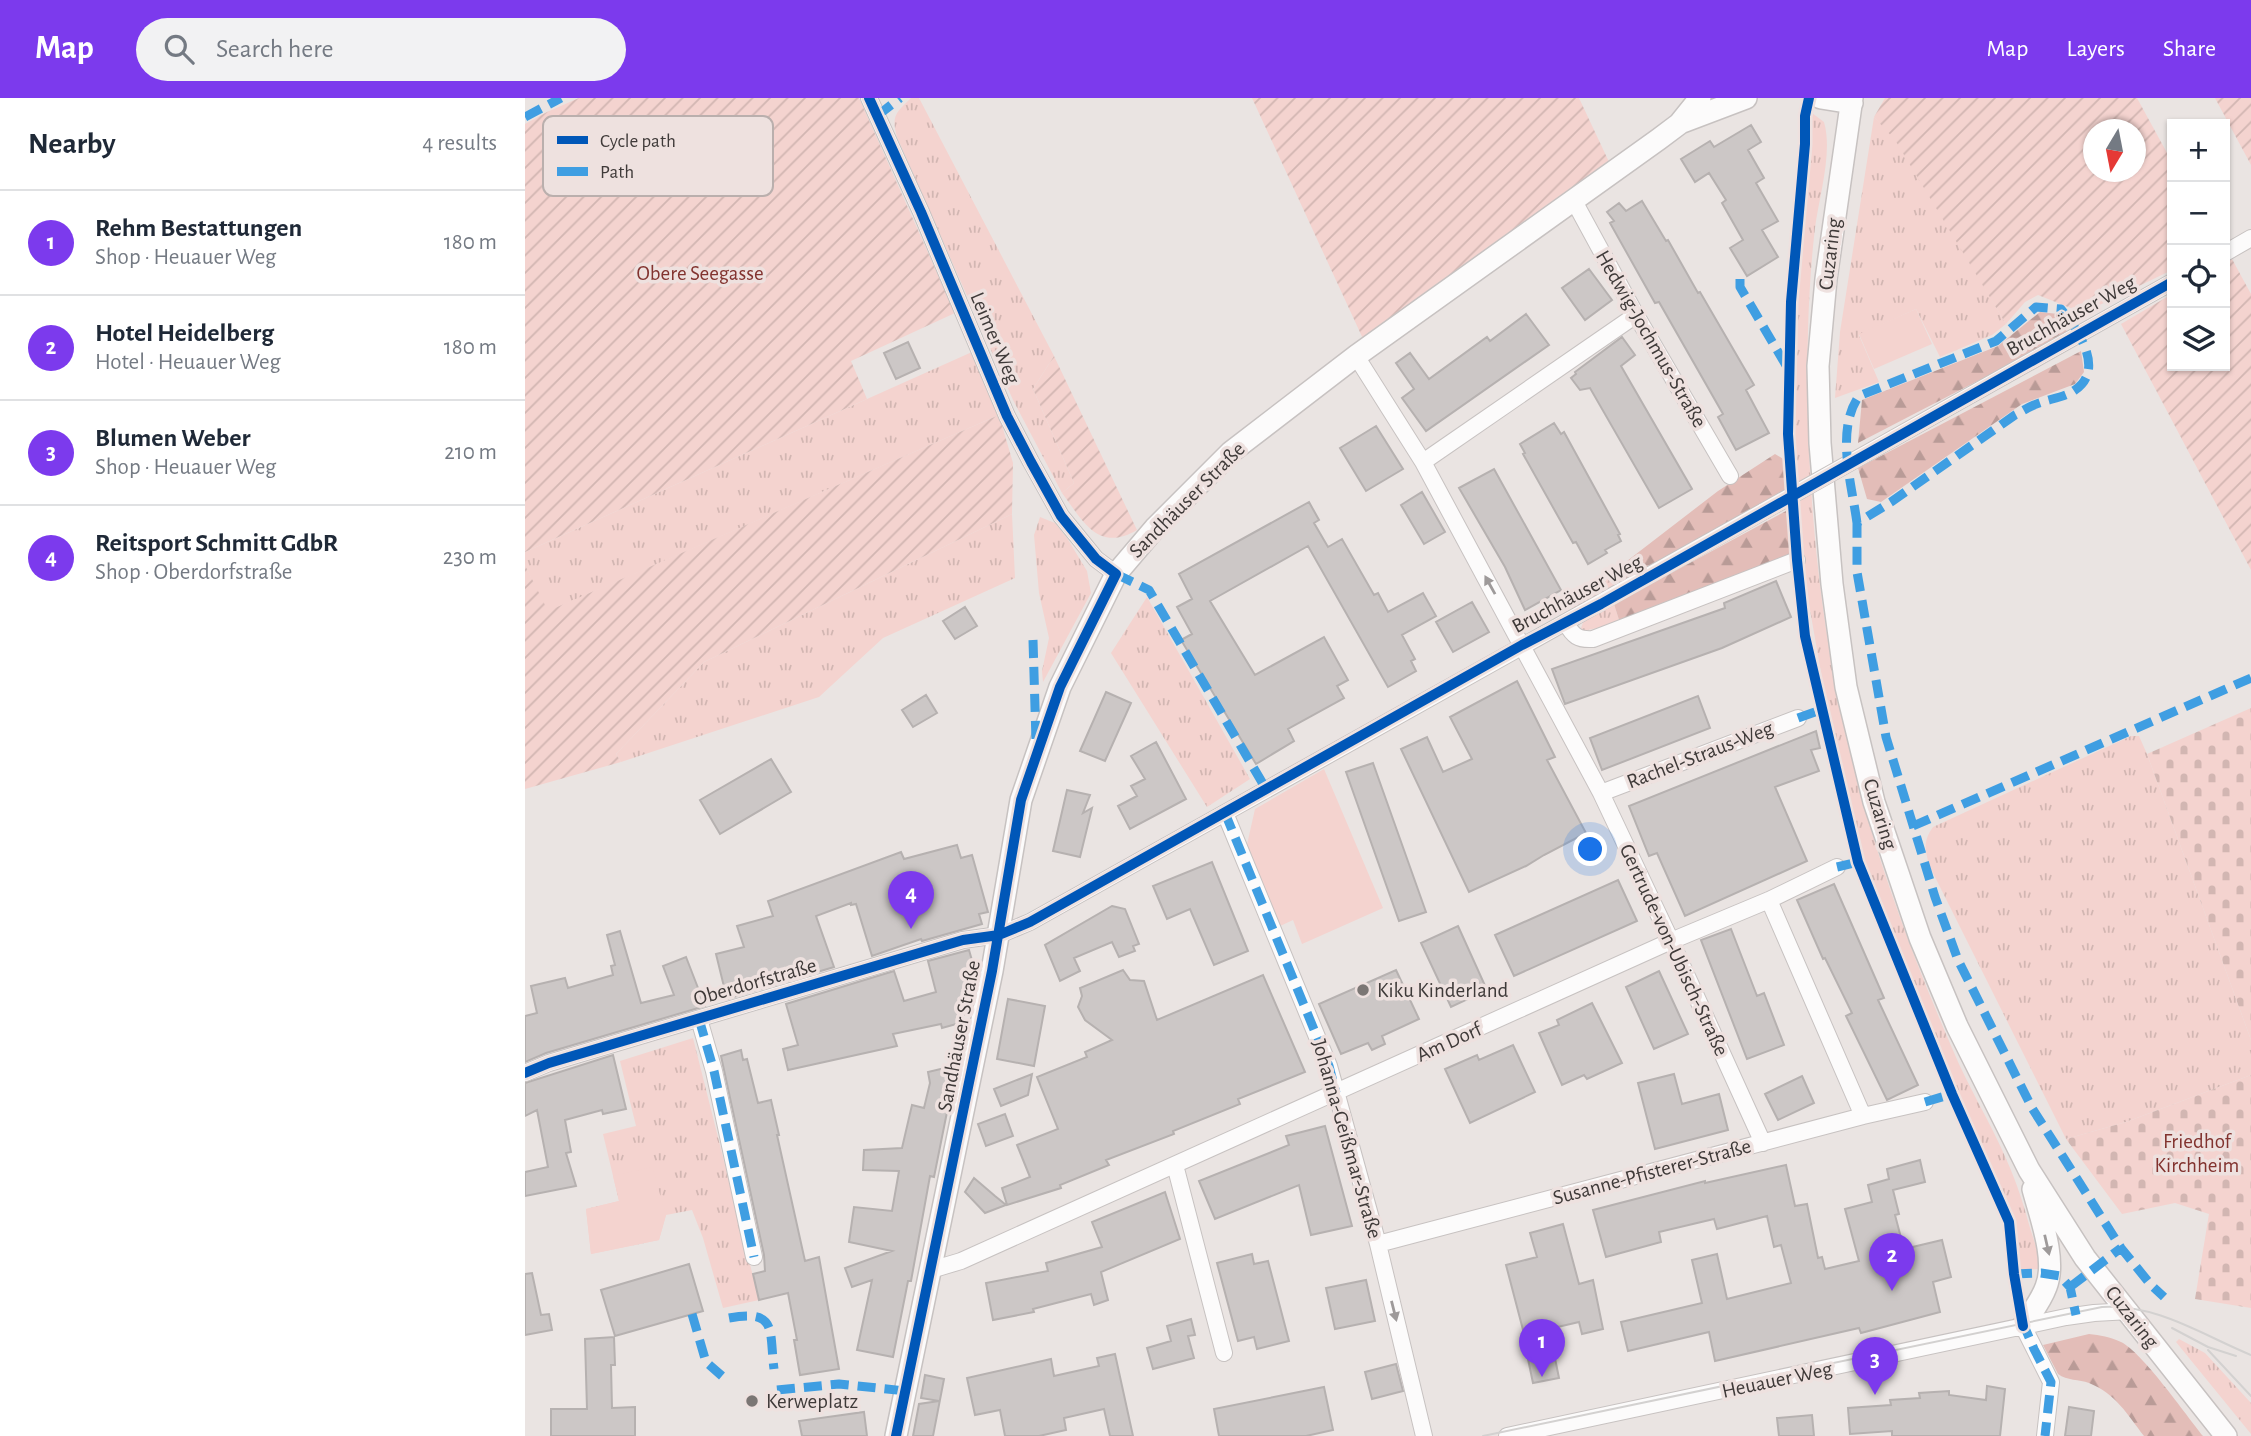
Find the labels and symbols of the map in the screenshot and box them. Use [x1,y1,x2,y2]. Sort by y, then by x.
legend [543,116,773,196]
north arrow [2083,119,2146,182]
text: Cycle path [600,132,676,151]
text: Path [600,163,634,182]
street label: Cuzaring [1815,216,1845,291]
street label: Hedwig-Jochmus-Straße [1592,247,1710,431]
park label: Obere Seegasse [636,263,764,284]
street label: Bruchhäuser Weg [2003,272,2140,360]
street label: Leimer Weg [966,289,1024,388]
street label: Sandhäuser Straße [1125,438,1249,562]
street label: Bruchhäuser Weg [1508,551,1646,637]
one-way arrow [1484,575,1496,595]
street label: Rachel-Straus-Weg [1624,717,1777,793]
street label: Cuzaring [1859,776,1901,852]
your location [1573,832,1607,866]
street label: Gertrude-von-Ubisch-Straße [1616,841,1732,1059]
pin: 4 [888,871,934,929]
street label: Oberdorfstraße [691,954,819,1010]
street label: Sandhäuser Straße [934,958,984,1114]
place label: Kiku Kinderland [1377,980,1509,1001]
marker: Kiku Kinderland [1355,982,1371,998]
street label: Am Dorf [1413,1018,1486,1066]
street label: Johanna-Geißmar-Straße [1308,1037,1386,1241]
park label: Friedhof Kirchheim [2155,1131,2239,1176]
street label: Susanne-Pfisterer-Straße [1551,1135,1753,1209]
pin: 2 [1869,1233,1915,1291]
one-way arrow [2041,1234,2052,1256]
street label: Cuzaring [2101,1282,2163,1353]
one-way arrow [1389,1300,1400,1322]
pin: 1 [1519,1319,1565,1377]
pin: 3 [1852,1337,1898,1395]
street label: Heuauer Weg [1720,1358,1835,1402]
place label: Kerweplatz [766,1391,858,1412]
marker: Kerweplatz [744,1393,760,1409]

